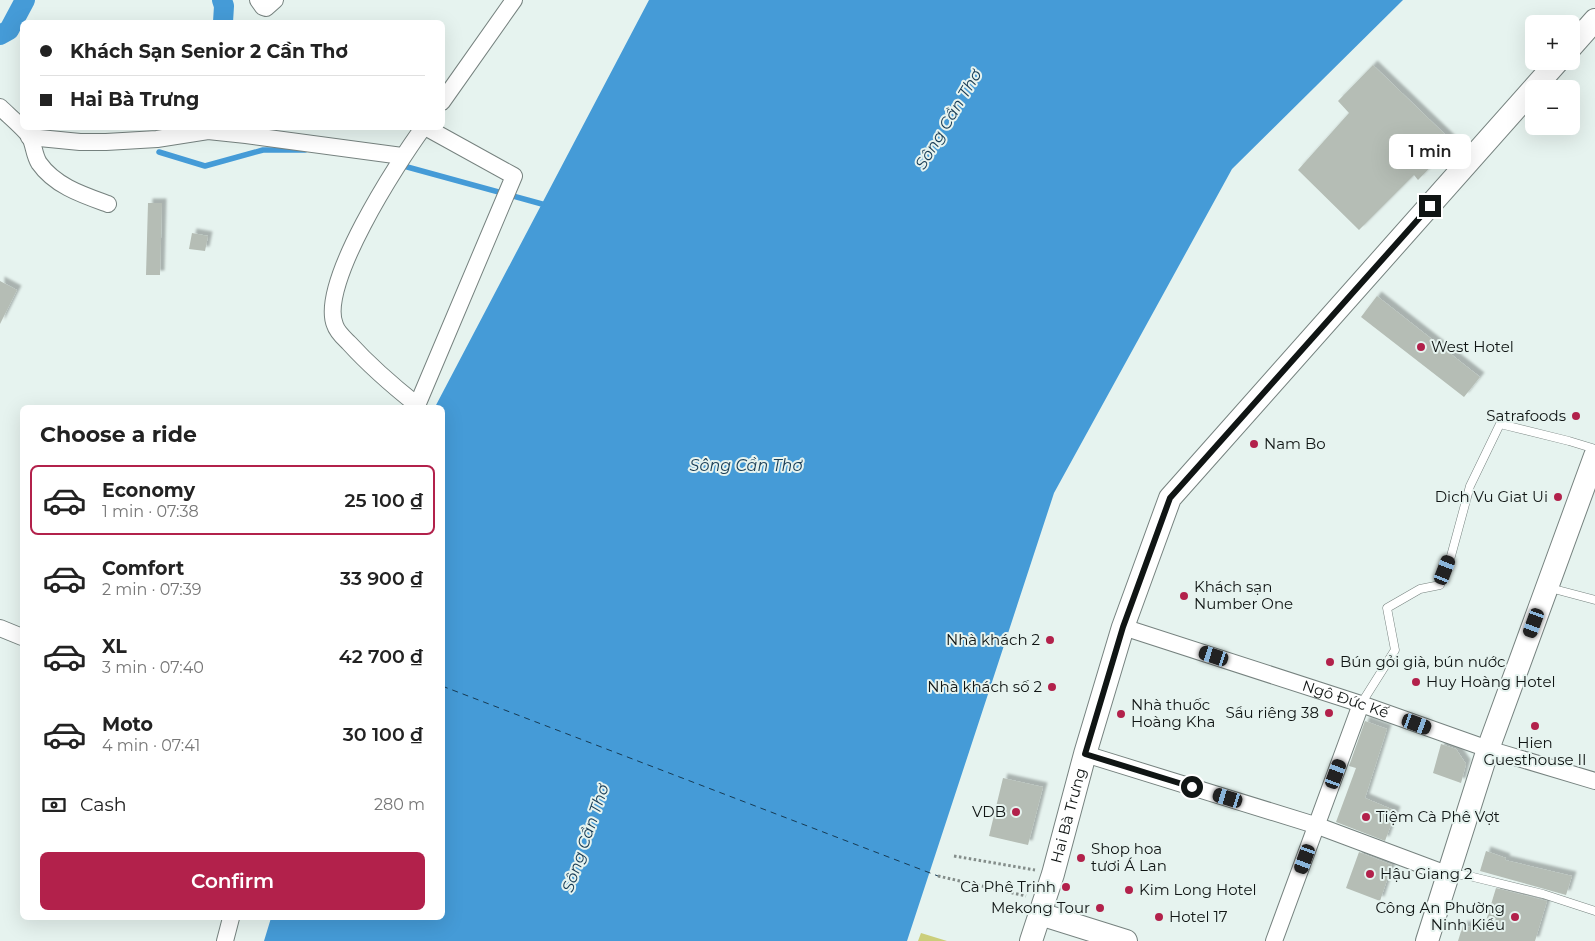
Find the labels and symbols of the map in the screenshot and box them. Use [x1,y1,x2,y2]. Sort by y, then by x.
water label: Sông Cần Thơ [911,65,986,173]
callout: 1 min [1389,134,1471,168]
route end [1419,195,1441,217]
place label: West Hotel [1431,337,1514,356]
marker: West Hotel [1415,341,1427,353]
place label: Satrafoods [1486,406,1566,425]
marker: Satrafoods [1570,410,1582,422]
place label: Nam Bo [1264,434,1326,453]
marker: Nam Bo [1248,438,1260,450]
water label: Sông Cần Thơ [690,456,803,475]
place label: Dich Vu Giat Ui [1435,487,1548,506]
marker: Dich Vu Giat Ui [1552,491,1564,503]
car [1432,553,1457,587]
place label: Khách sạn Number One [1194,577,1293,613]
marker: Khách sạn Number One [1178,590,1190,602]
car [1521,606,1546,640]
place label: Nhà khách 2 [946,630,1040,649]
marker: Nhà khách 2 [1044,634,1056,646]
car [1197,644,1230,668]
place label: Bún gỏi già, bún nước [1340,652,1506,671]
marker: Bún gỏi già, bún nước [1324,656,1336,668]
place label: Huy Hoàng Hotel [1426,672,1556,691]
street label: Ngô Đức Kế [1300,676,1392,722]
marker: Huy Hoàng Hotel [1410,676,1422,688]
place label: Nhà khách số 2 [927,677,1042,696]
marker: Nhà khách số 2 [1046,681,1058,693]
place label: Nhà thuốc Hoàng Kha [1131,695,1215,731]
place label: Sầu riêng 38 [1226,703,1319,722]
marker: Sầu riêng 38 [1323,707,1335,719]
marker: Nhà thuốc Hoàng Kha [1115,708,1127,720]
car [1400,712,1433,736]
marker: Hien Guesthouse II [1529,720,1541,732]
place label: Hien Guesthouse II [1483,733,1587,769]
car [1323,757,1348,791]
street label: Hai Bà Trưng [1046,766,1090,865]
route start [1181,776,1203,798]
water label: Sông Cần Thơ [558,781,613,895]
car [1211,786,1244,810]
place label: VDB [972,802,1006,821]
marker: VDB [1010,806,1022,818]
place label: Tiệm Cà Phê Vợt [1376,807,1500,826]
marker: Tiệm Cà Phê Vợt [1360,811,1372,823]
place label: Shop hoa tươi Á Lan [1091,839,1167,875]
car [1292,842,1317,876]
marker: Shop hoa tươi Á Lan [1075,852,1087,864]
place label: Hậu Giang 2 [1380,864,1472,883]
marker: Hậu Giang 2 [1364,868,1376,880]
place label: Cà Phê Trinh [960,877,1056,896]
place label: Kim Long Hotel [1139,880,1257,899]
marker: Cà Phê Trinh [1060,881,1072,893]
marker: Kim Long Hotel [1123,884,1135,896]
place label: Mekong Tour [991,898,1090,917]
place label: Công An Phường Ninh Kiều [1376,898,1505,934]
marker: Mekong Tour [1094,902,1106,914]
place label: Hotel 17 [1169,907,1228,926]
marker: Hotel 17 [1153,911,1165,923]
marker: Công An Phường Ninh Kiều [1509,911,1521,923]

